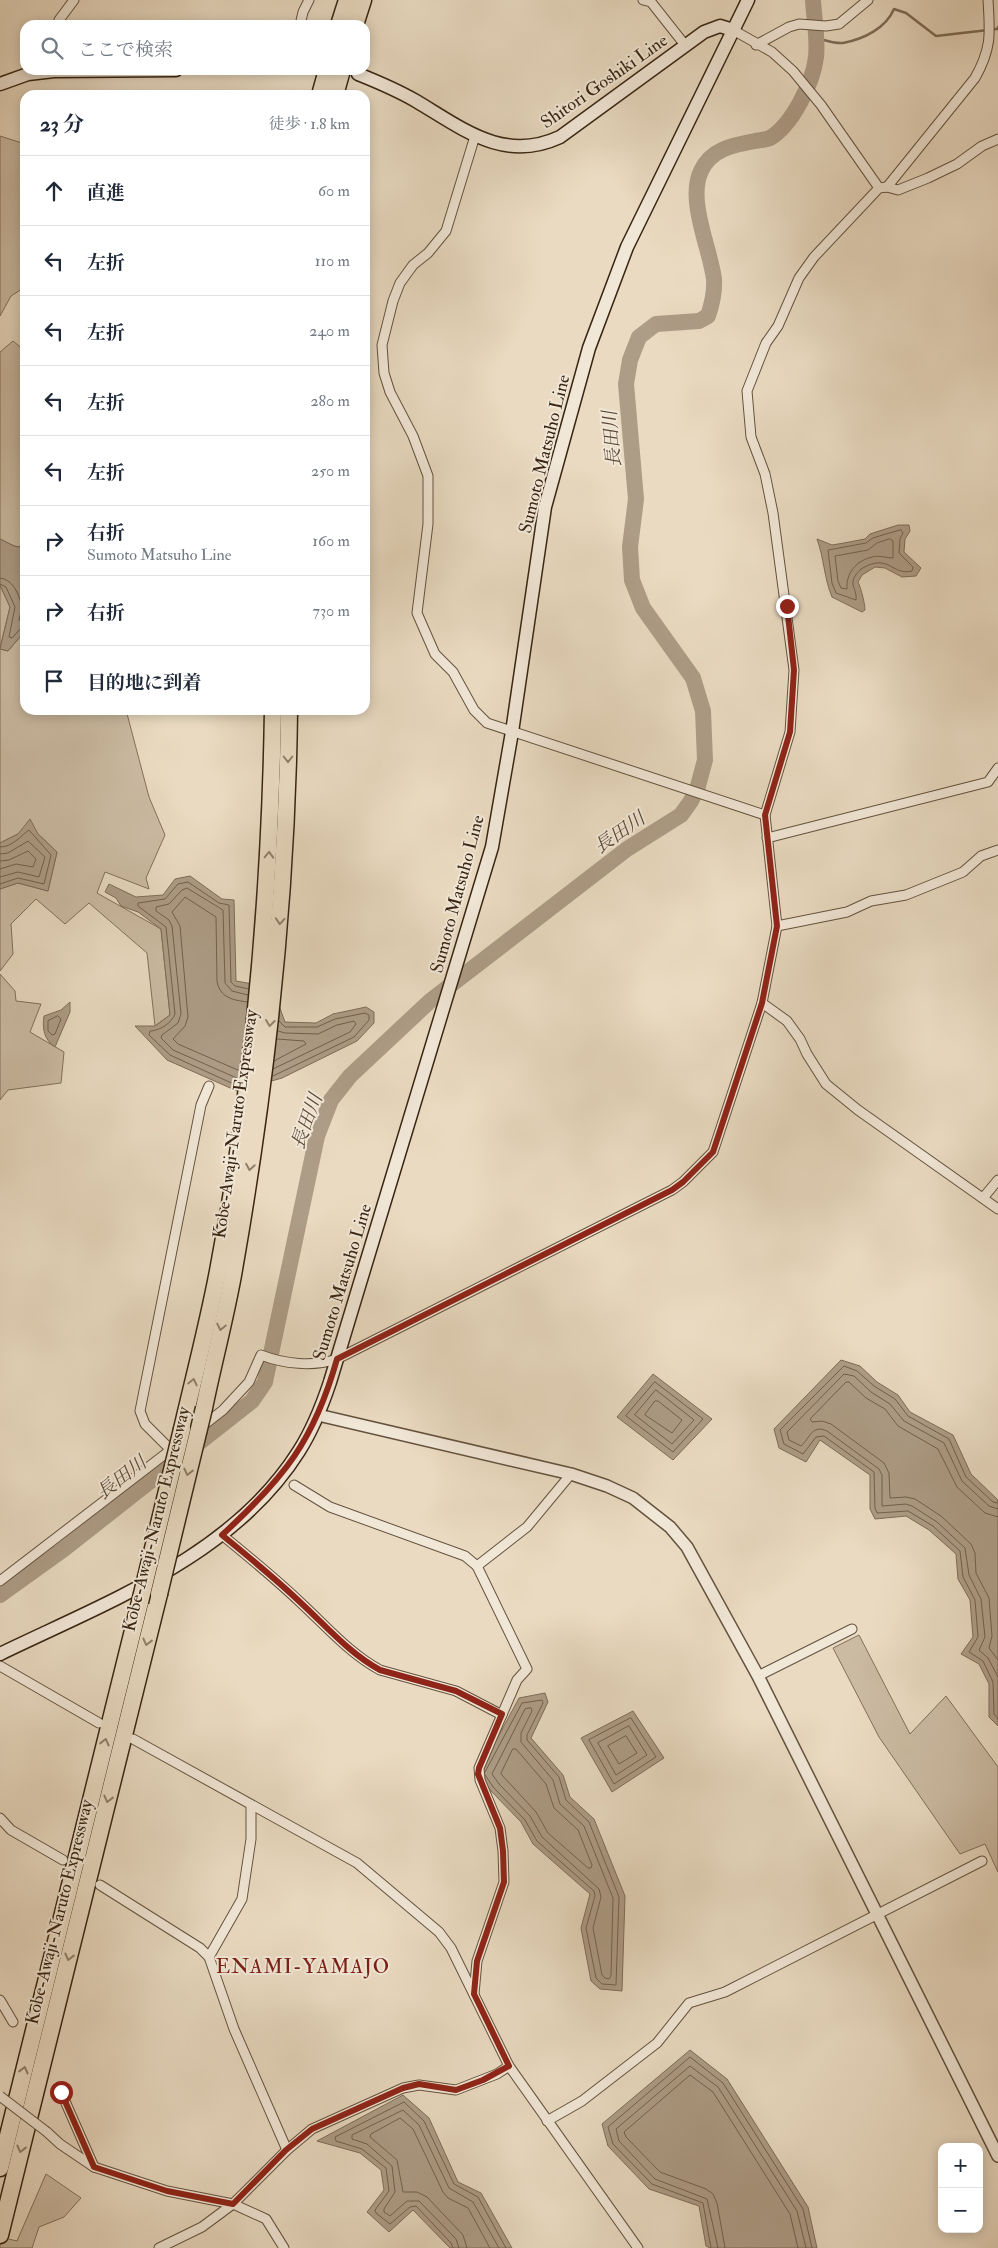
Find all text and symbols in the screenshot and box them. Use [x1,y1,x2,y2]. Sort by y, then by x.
search box [20,20,370,75]
street label: Shitori Goshiki Line [536,29,673,134]
icon: search [38,34,66,62]
text: ここで検索 [78,38,173,62]
text: 23 分 [40,111,84,138]
text: 徒歩 · 1.8 km [268,114,350,134]
icon: ahead [40,177,68,205]
text: 直進 [87,181,125,205]
text: 60 m [318,181,350,201]
icon: left [40,247,68,275]
text: 左折 [87,251,125,275]
text: 110 m [315,251,350,271]
icon: left [40,317,68,345]
text: 左折 [87,321,125,345]
text: 240 m [309,321,350,341]
street label: Sumoto Matsuho Line [514,372,575,536]
icon: left [40,387,68,415]
text: 左折 [87,391,125,415]
text: 280 m [310,391,350,411]
water label: 長田川 [597,407,626,468]
icon: left [40,457,68,485]
text: 左折 [87,461,125,485]
text: 250 m [311,461,350,481]
text: 右折 [87,521,125,545]
icon: right [40,527,68,555]
text: 160 m [312,531,350,551]
text: Sumoto Matsuho Line [87,545,232,565]
route end [776,595,799,618]
icon: right [40,597,68,625]
text: 右折 [87,601,125,625]
text: 730 m [313,601,350,621]
icon: arrive [40,667,68,695]
text: 目的地に到着 [87,671,201,695]
one-way arrow [283,755,293,763]
water label: 長田川 [589,805,651,859]
street label: Sumoto Matsuho Line [425,812,490,976]
one-way arrow [264,851,274,859]
one-way arrow [274,917,285,925]
street label: Kobe-Awaji-Naruto Expressway [208,1007,263,1240]
one-way arrow [265,1020,276,1028]
water label: 長田川 [286,1089,329,1152]
one-way arrow [246,1163,256,1171]
street label: Sumoto Matsuho Line [308,1201,377,1363]
one-way arrow [217,1322,227,1331]
one-way arrow [187,1377,198,1386]
street label: Kobe-Awaji-Naruto Expressway [117,1403,196,1634]
water label: 長田川 [92,1450,153,1505]
one-way arrow [183,1468,194,1477]
one-way arrow [142,1637,153,1646]
one-way arrow [99,1738,110,1747]
one-way arrow [103,1795,114,1804]
street label: Kobe-Awaji-Naruto Expressway [20,1796,99,2027]
one-way arrow [64,1953,75,1962]
district label: ENAMI-YAMAJO [216,1954,390,1979]
one-way arrow [18,2066,29,2075]
route start [50,2081,73,2104]
map controls [938,2143,983,2233]
button: + [938,2143,983,2188]
one-way arrow [16,2144,27,2153]
button: − [938,2188,983,2233]

